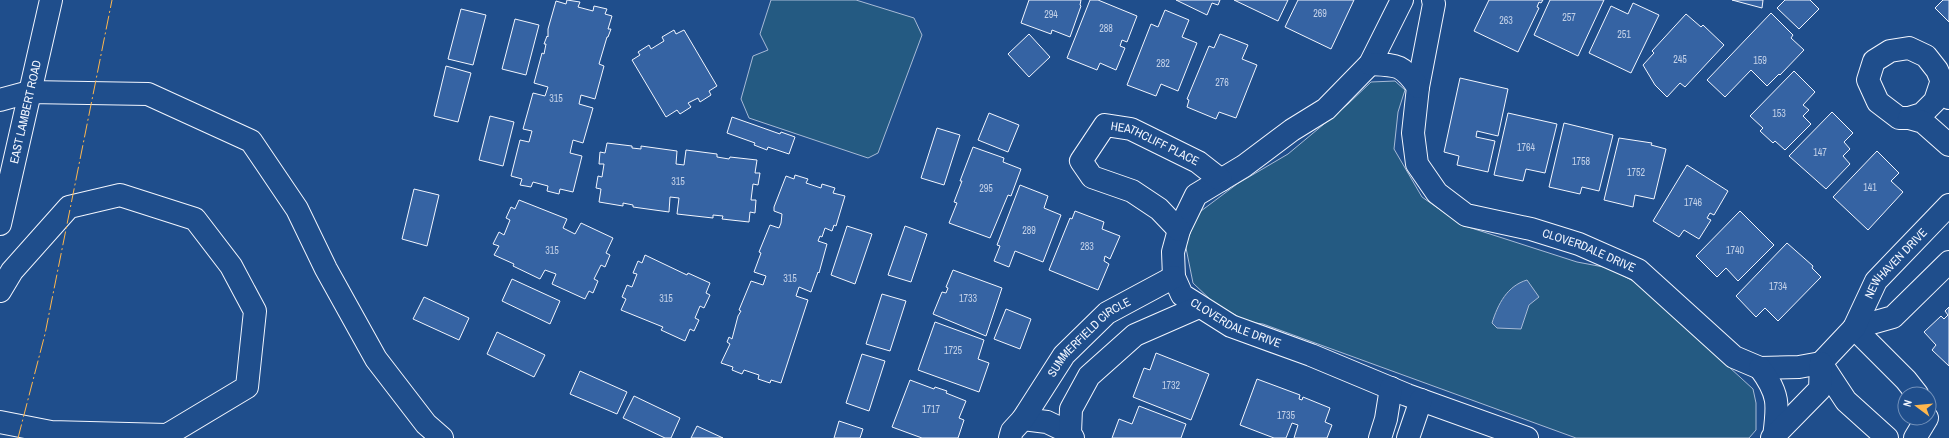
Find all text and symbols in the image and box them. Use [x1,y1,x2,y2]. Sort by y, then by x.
house number: 269 [1313,7,1327,20]
house number: 294 [1044,8,1058,21]
house number: 257 [1562,11,1576,24]
house number: 263 [1499,14,1513,27]
house number: 288 [1099,22,1113,35]
house number: 251 [1617,28,1631,41]
house number: 245 [1673,53,1687,66]
house number: 159 [1753,54,1767,67]
house number: 282 [1156,57,1170,70]
street label: EAST LAMBERT ROAD [6,59,45,165]
house number: 276 [1215,76,1229,89]
house number: 315 [549,92,563,105]
house number: 153 [1772,107,1786,120]
street label: HEATHCLIFF PLACE [1110,118,1202,169]
house number: 1764 [1517,141,1536,154]
house number: 147 [1813,146,1827,159]
house number: 1758 [1572,155,1591,168]
house number: 1752 [1627,166,1646,179]
house number: 315 [671,175,685,188]
house number: 141 [1863,181,1877,194]
house number: 295 [979,182,993,195]
house number: 1746 [1684,196,1703,209]
house number: 289 [1022,224,1036,237]
street label: CLOVERDALE DRIVE [1540,225,1638,276]
street label: NEWHAVEN DRIVE [1861,225,1931,301]
house number: 283 [1080,240,1094,253]
house number: 315 [545,244,559,257]
house number: 1740 [1726,244,1745,257]
house number: 315 [783,272,797,285]
house number: 1734 [1769,280,1788,293]
house number: 315 [659,292,673,305]
house number: 1733 [959,292,978,305]
street label: SUMMERFIELD CIRCLE [1044,294,1133,380]
street label: CLOVERDALE DRIVE [1187,294,1283,351]
house number: 1725 [944,344,963,357]
house number: 1732 [1162,379,1181,392]
north arrow [1897,386,1937,426]
text: N [1900,398,1915,408]
house number: 1717 [922,403,941,416]
house number: 1735 [1277,409,1296,422]

